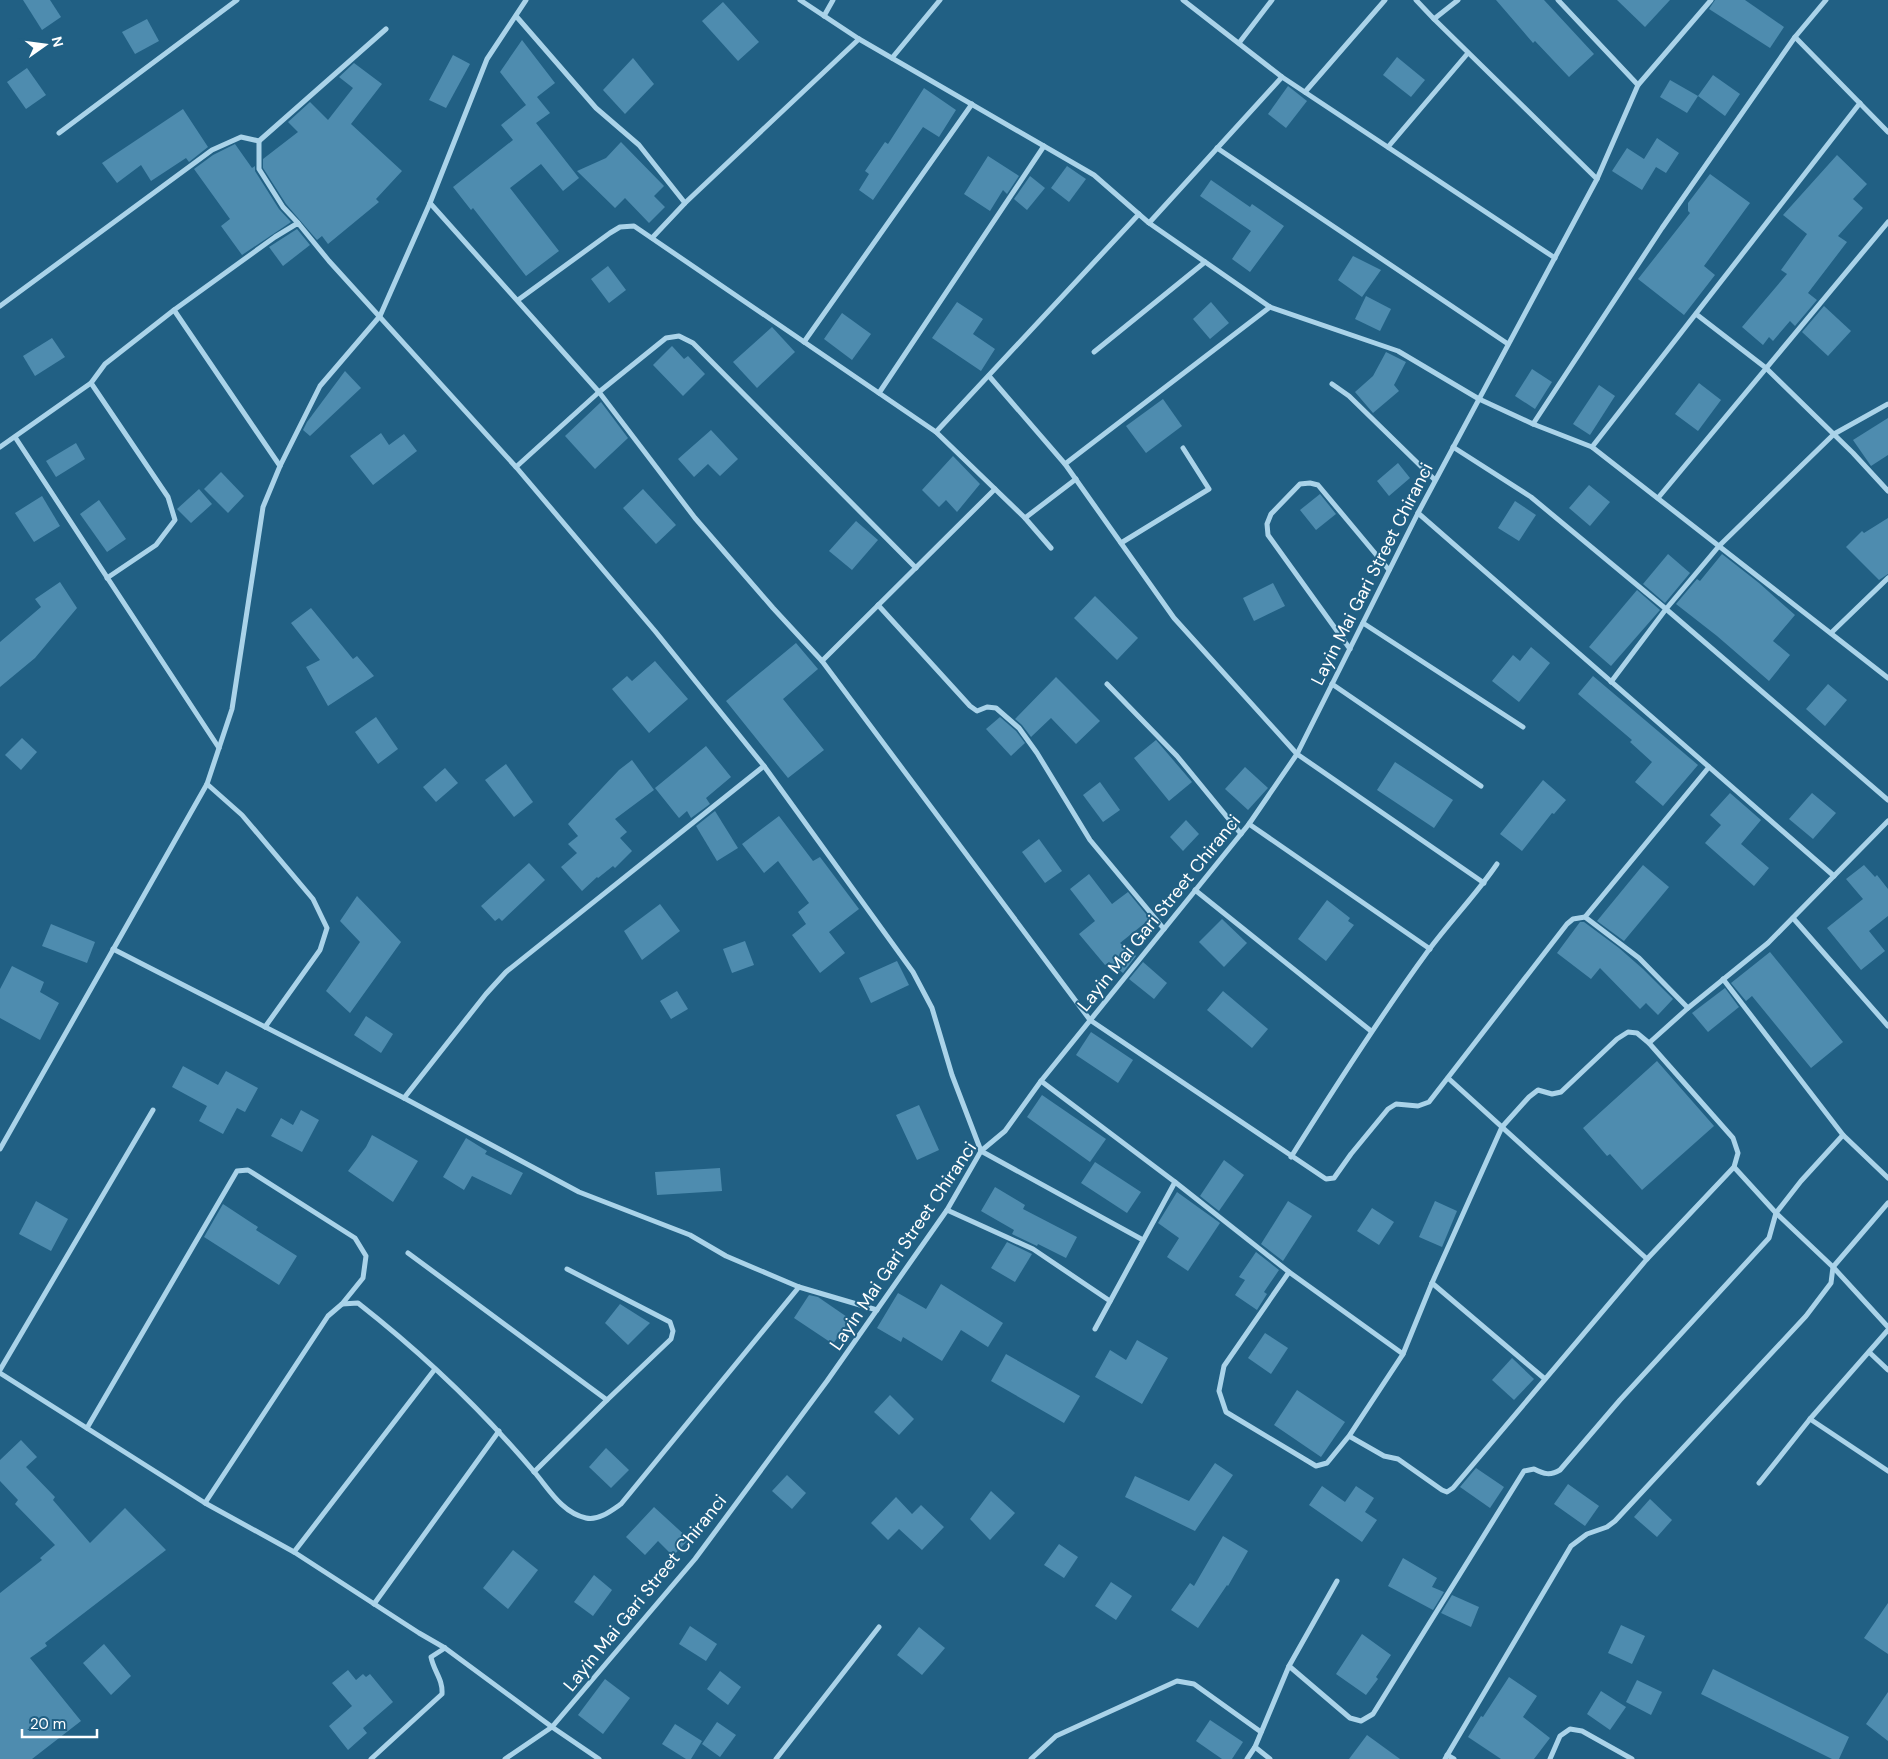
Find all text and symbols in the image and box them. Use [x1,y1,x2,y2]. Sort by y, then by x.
north arrow [20,20,70,70]
text: N [48,35,68,49]
street label: Layin Mai Gari Street Chiranci [1305,459,1439,689]
street label: Layin Mai Gari Street Chiranci [1072,810,1246,1016]
street label: Layin Mai Gari Street Chiranci [824,1137,982,1355]
street label: Layin Mai Gari Street Chiranci [558,1490,732,1696]
scale bar [22,1706,98,1738]
text: 20 m [30,1714,66,1734]

